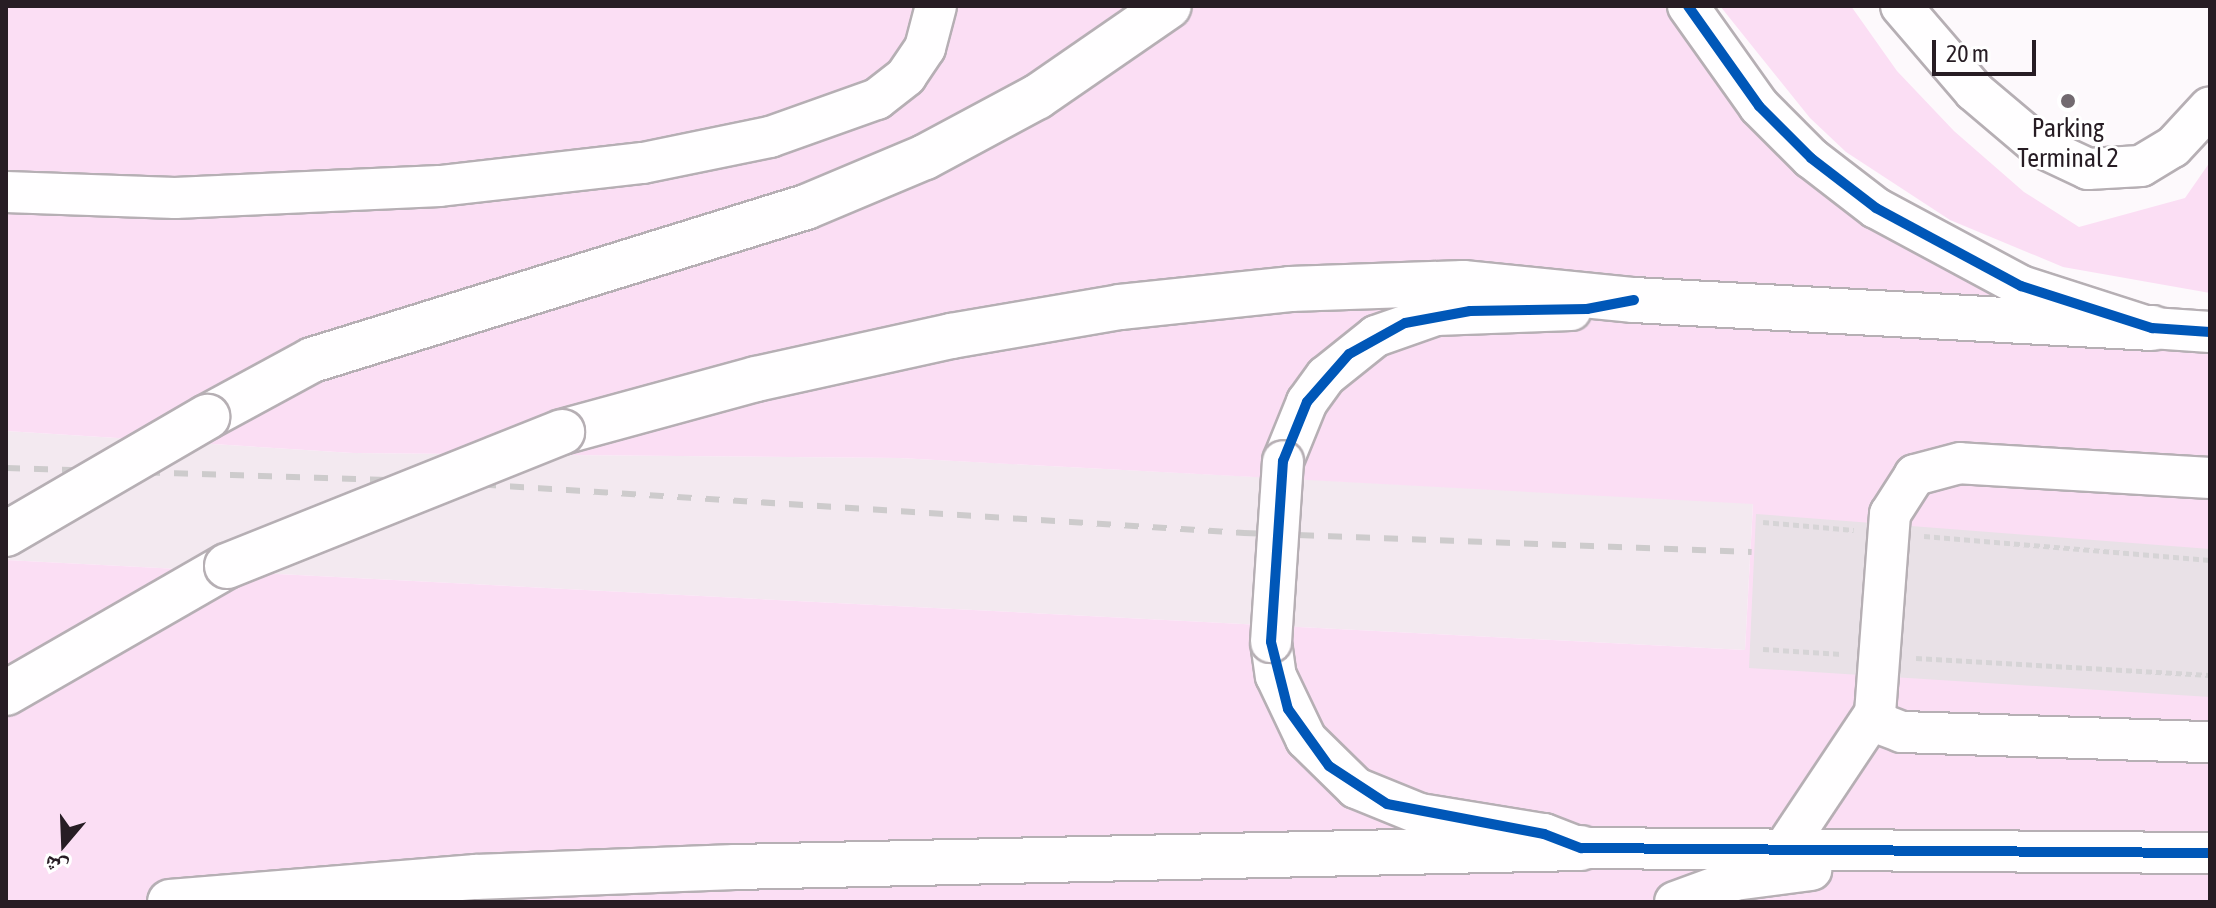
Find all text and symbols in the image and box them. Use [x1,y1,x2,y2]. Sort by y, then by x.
scale bar [1936,24,2040,74]
text: 20 m [1946,40,1989,67]
marker: Parking Terminal 2 [2059,92,2077,110]
place label: Parking Terminal 2 [2017,113,2119,174]
north arrow [24,804,104,884]
text: ش [41,851,71,883]

